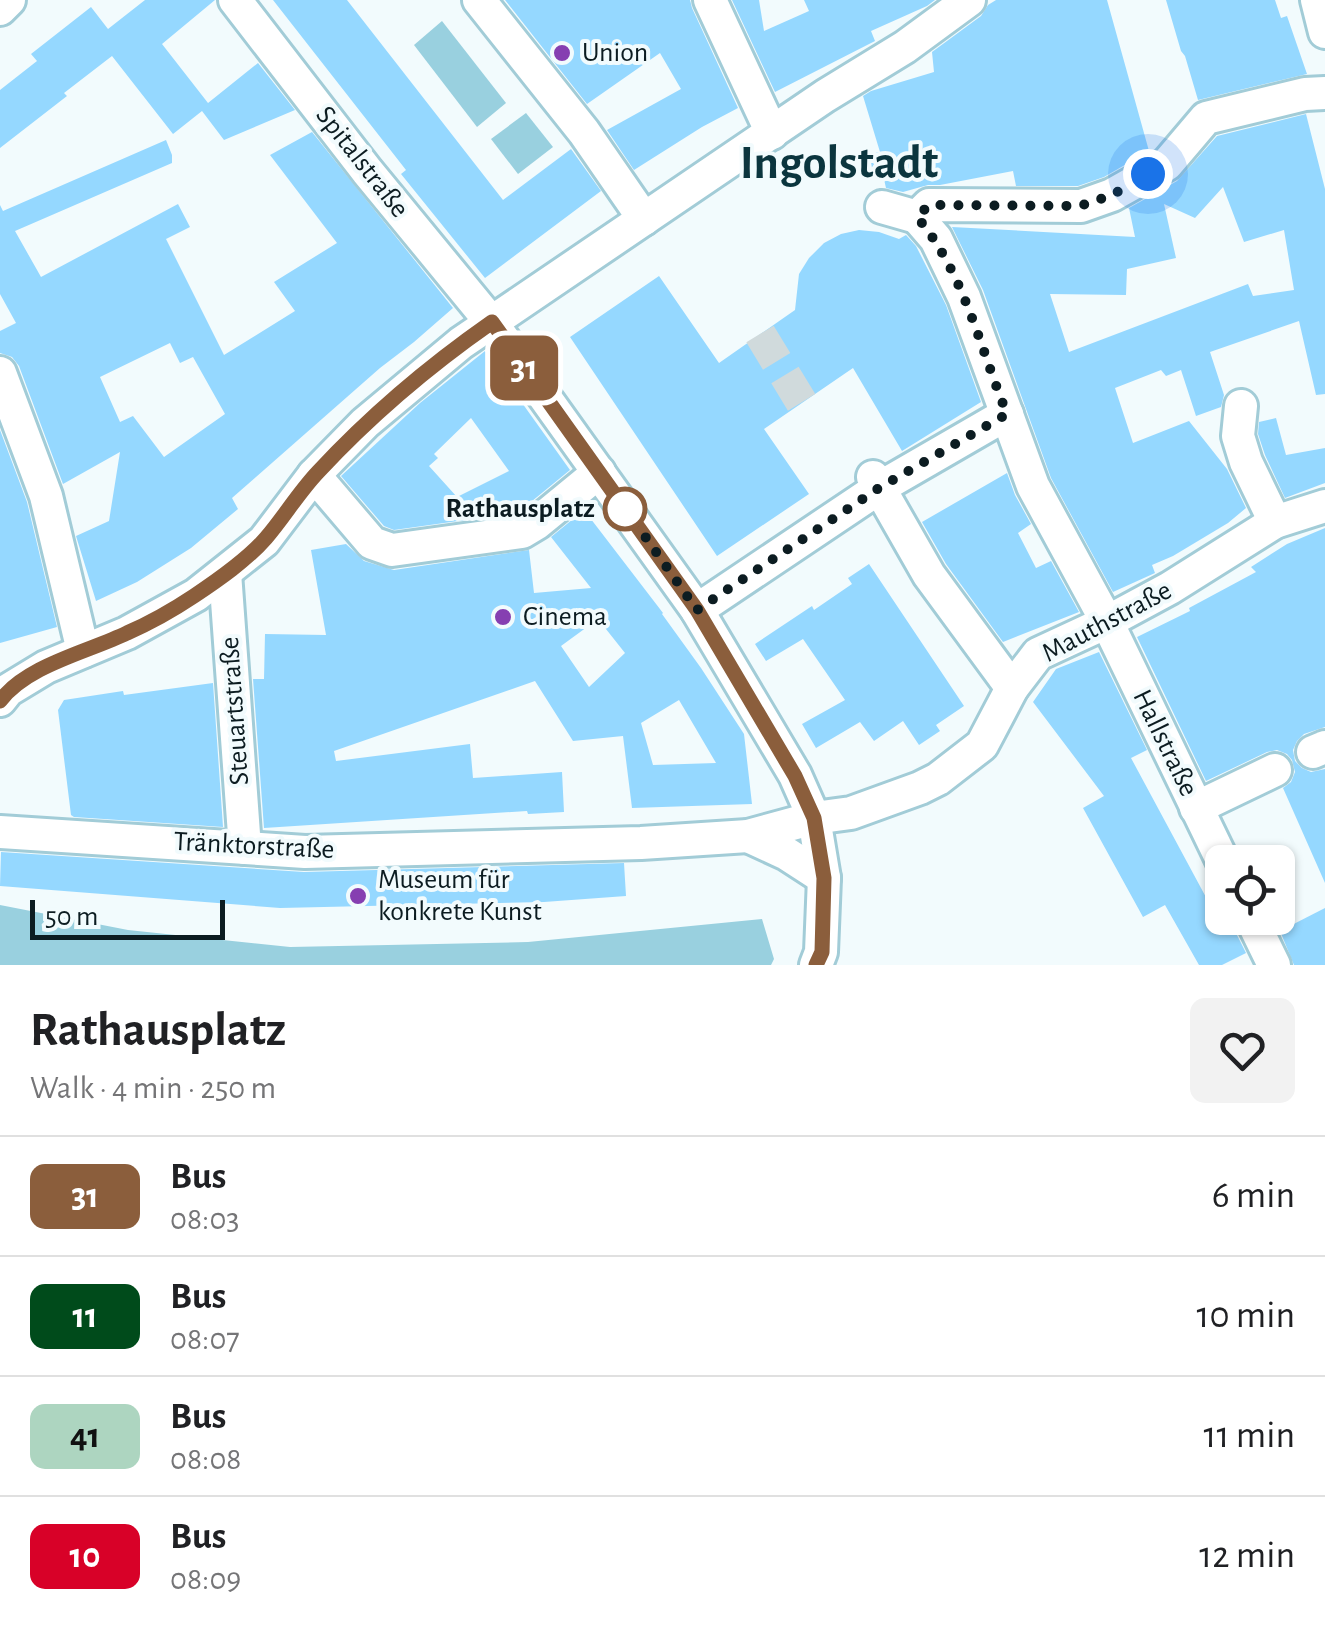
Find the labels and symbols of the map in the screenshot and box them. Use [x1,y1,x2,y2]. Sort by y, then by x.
place label: Union [582,39,648,67]
marker: Union [551,42,573,64]
street label: Spitalstraße [310,101,414,223]
district label: Ingolstadt [740,140,938,188]
your location [1123,149,1173,199]
line badge: 31 [479,336,569,400]
marker: Rathausplatz [604,488,646,530]
place label: Rathausplatz [446,495,595,523]
street label: Mauthstraße [1038,576,1176,668]
place label: Cinema [523,603,607,631]
marker: Cinema [492,606,514,628]
street label: Steuartstraße [216,636,254,786]
street label: Hallstraße [1127,685,1203,801]
street label: Tränktorstraße [173,828,335,864]
place label: Museum für konkrete Kunst [378,866,542,926]
marker: Museum für konkrete Kunst [347,885,369,907]
scale bar [30,895,225,940]

